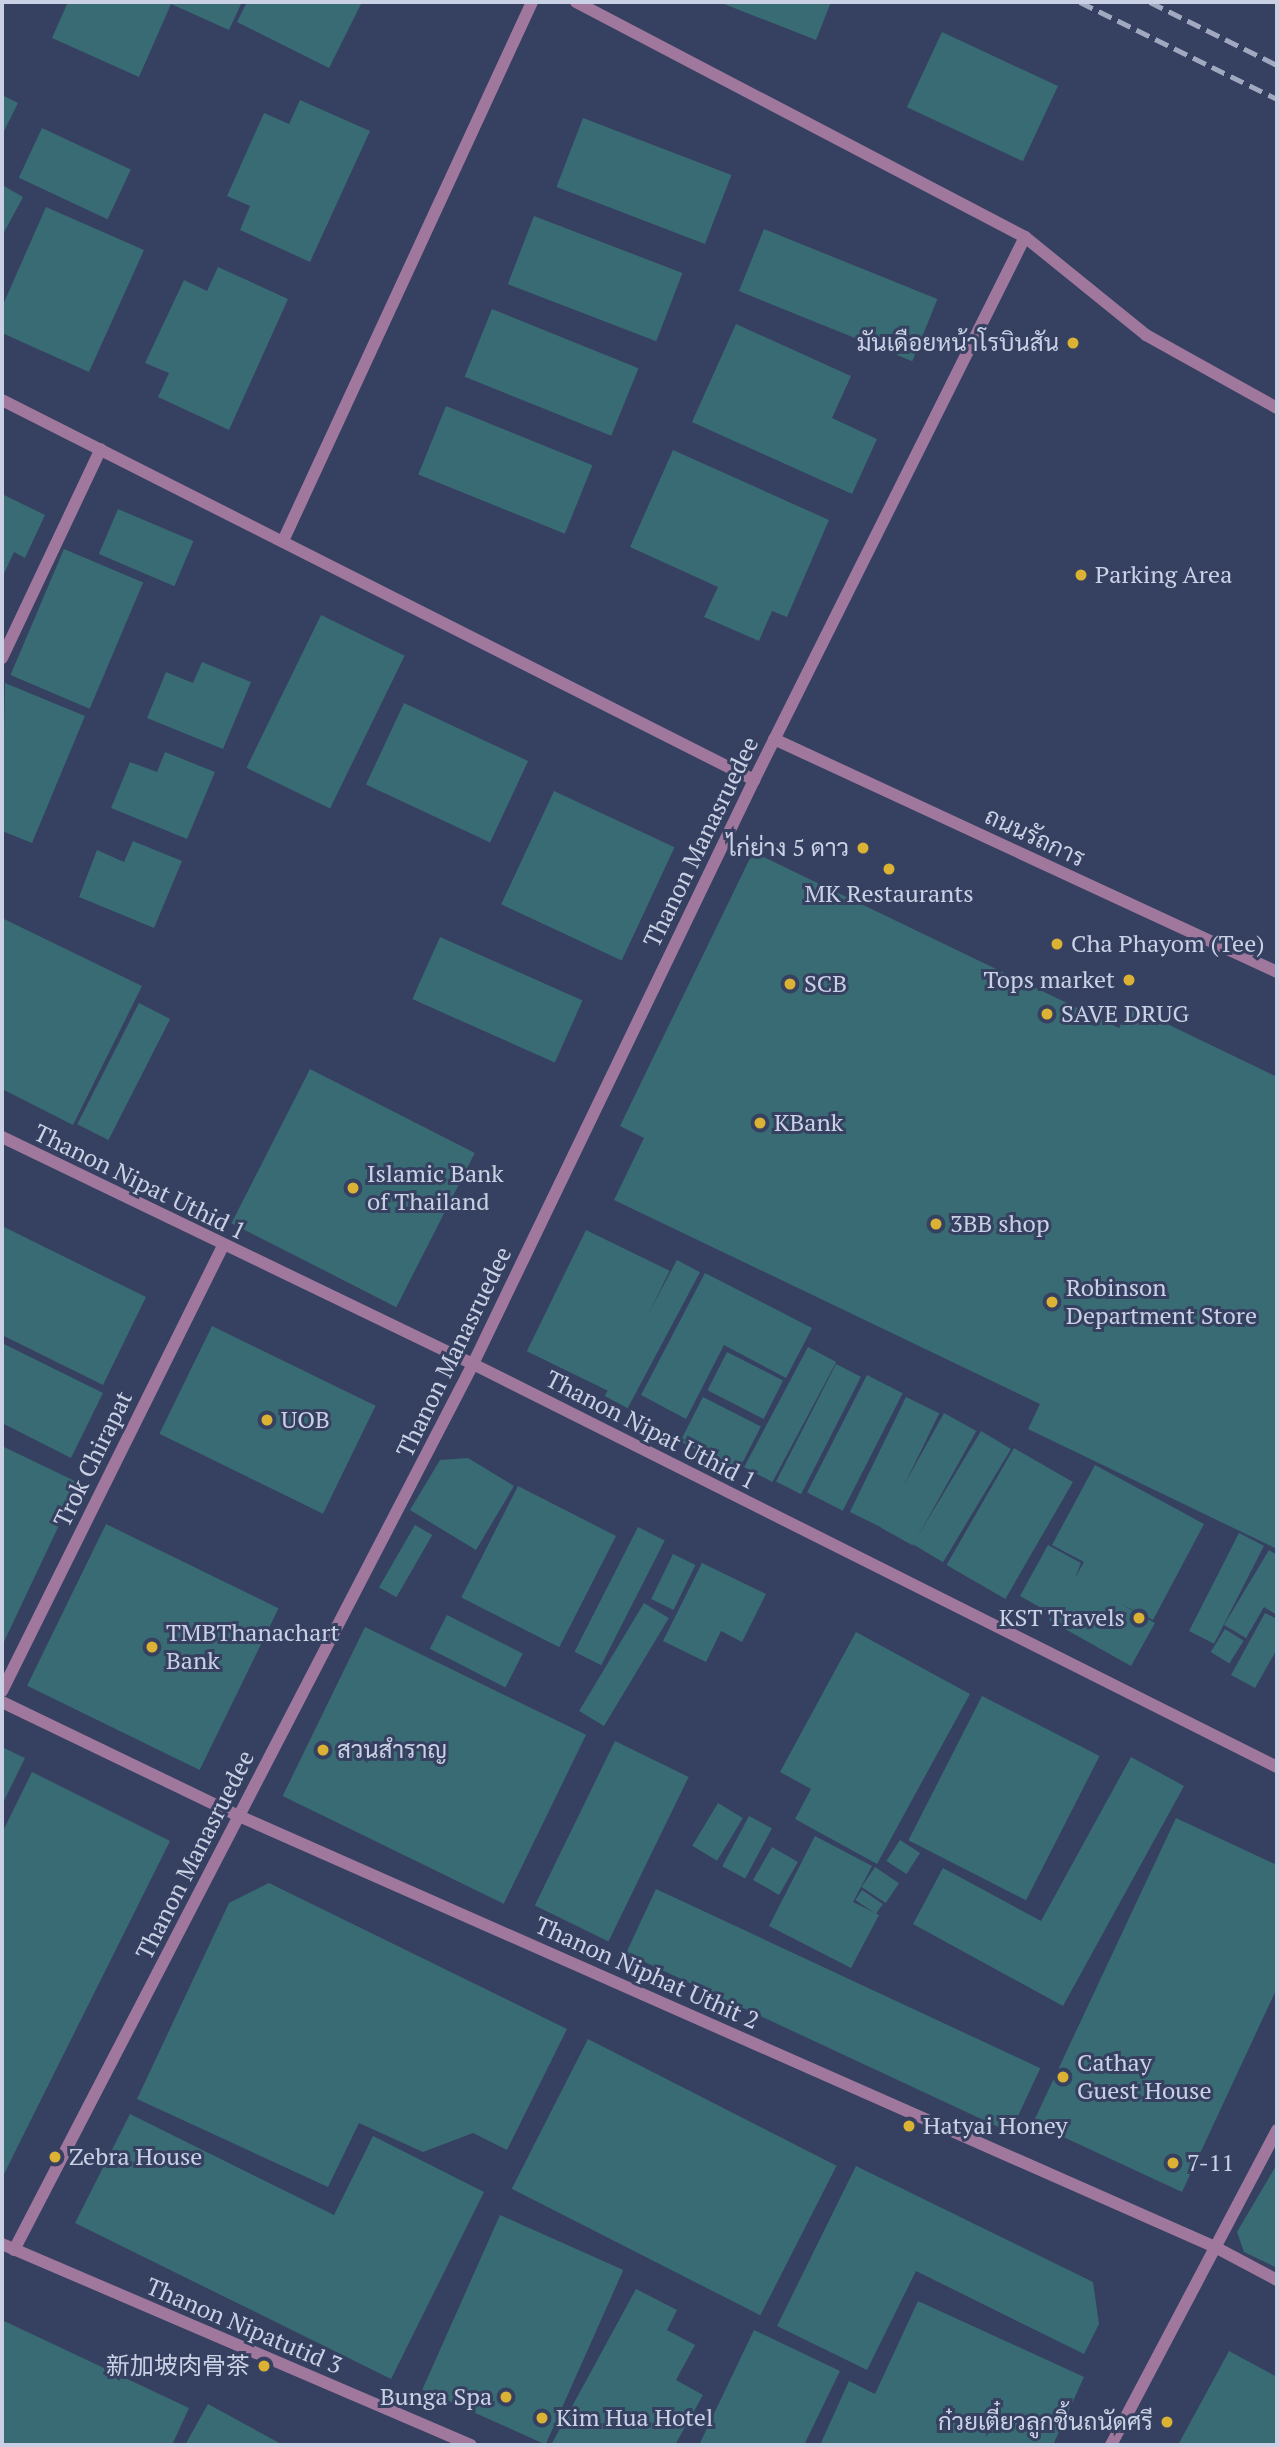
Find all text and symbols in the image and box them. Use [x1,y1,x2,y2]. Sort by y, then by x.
place label: มันเดือยหน้าโรบินสัน [857,329,1059,357]
marker: มันเดือยหน้าโรบินสัน [1065,335,1081,351]
place label: Parking Area [1095,561,1233,589]
marker: Parking Area [1073,567,1089,583]
street label: Thanon Manasruedee [637,732,765,952]
street label: ถนนรัถการ [980,801,1090,873]
place label: ไก่ย่าง 5 ดาว [727,834,849,862]
marker: ไก่ย่าง 5 ดาว [855,840,871,856]
marker: MK Restaurants [881,861,897,877]
place label: MK Restaurants [804,880,974,908]
place label: Cha Phayom (Tee) [1071,930,1264,958]
marker: Cha Phayom (Tee) [1049,936,1065,952]
place label: Tops market [983,966,1115,994]
place label: SCB [804,970,847,998]
marker: Tops market [1121,972,1137,988]
marker: SCB [782,976,798,992]
place label: SAVE DRUG [1061,1000,1189,1028]
marker: SAVE DRUG [1039,1006,1055,1022]
place label: KBank [774,1109,843,1137]
marker: KBank [752,1115,768,1131]
street label: Thanon Nipat Uthid 1 [29,1118,251,1246]
place label: Islamic Bank of Thailand [367,1160,504,1216]
marker: Islamic Bank of Thailand [345,1180,361,1196]
place label: 3BB shop [950,1210,1049,1238]
marker: 3BB shop [928,1216,944,1232]
street label: Thanon Manasruedee [390,1242,518,1462]
place label: Robinson Department Store [1066,1274,1257,1330]
marker: Robinson Department Store [1044,1294,1060,1310]
street label: Thanon Nipat Uthid 1 [541,1364,761,1496]
street label: Trok Chirapat [48,1386,138,1532]
place label: UOB [281,1406,330,1434]
marker: UOB [259,1412,275,1428]
place label: KST Travels [999,1604,1125,1632]
marker: KST Travels [1131,1610,1147,1626]
place label: TMBThanachart Bank [166,1619,339,1675]
marker: TMBThanachart Bank [144,1639,160,1655]
place label: สวนสำราญ [337,1736,447,1764]
marker: สวนสำราญ [315,1742,331,1758]
street label: Thanon Manasruedee [130,1746,260,1964]
street label: Thanon Niphat Uthit 2 [531,1911,763,2035]
place label: Cathay Guest House [1077,2049,1211,2105]
marker: Cathay Guest House [1055,2069,1071,2085]
place label: Hatyai Honey [923,2112,1068,2140]
marker: Hatyai Honey [901,2118,917,2134]
place label: Zebra House [69,2143,202,2171]
marker: Zebra House [47,2149,63,2165]
place label: 7-11 [1187,2149,1234,2177]
marker: 7-11 [1165,2155,1181,2171]
street label: Thanon Nipatutid 3 [142,2272,346,2380]
place label: 新加坡肉骨茶 [106,2352,250,2380]
marker: 新加坡肉骨茶 [256,2358,272,2374]
place label: Bunga Spa [380,2383,492,2411]
marker: Bunga Spa [498,2389,514,2405]
place label: Kim Hua Hotel [556,2404,713,2432]
place label: ก๋วยเตี๋ยวลูกชิ้นถนัดศรี [938,2408,1153,2436]
marker: Kim Hua Hotel [534,2410,550,2426]
marker: ก๋วยเตี๋ยวลูกชิ้นถนัดศรี [1159,2414,1175,2430]

